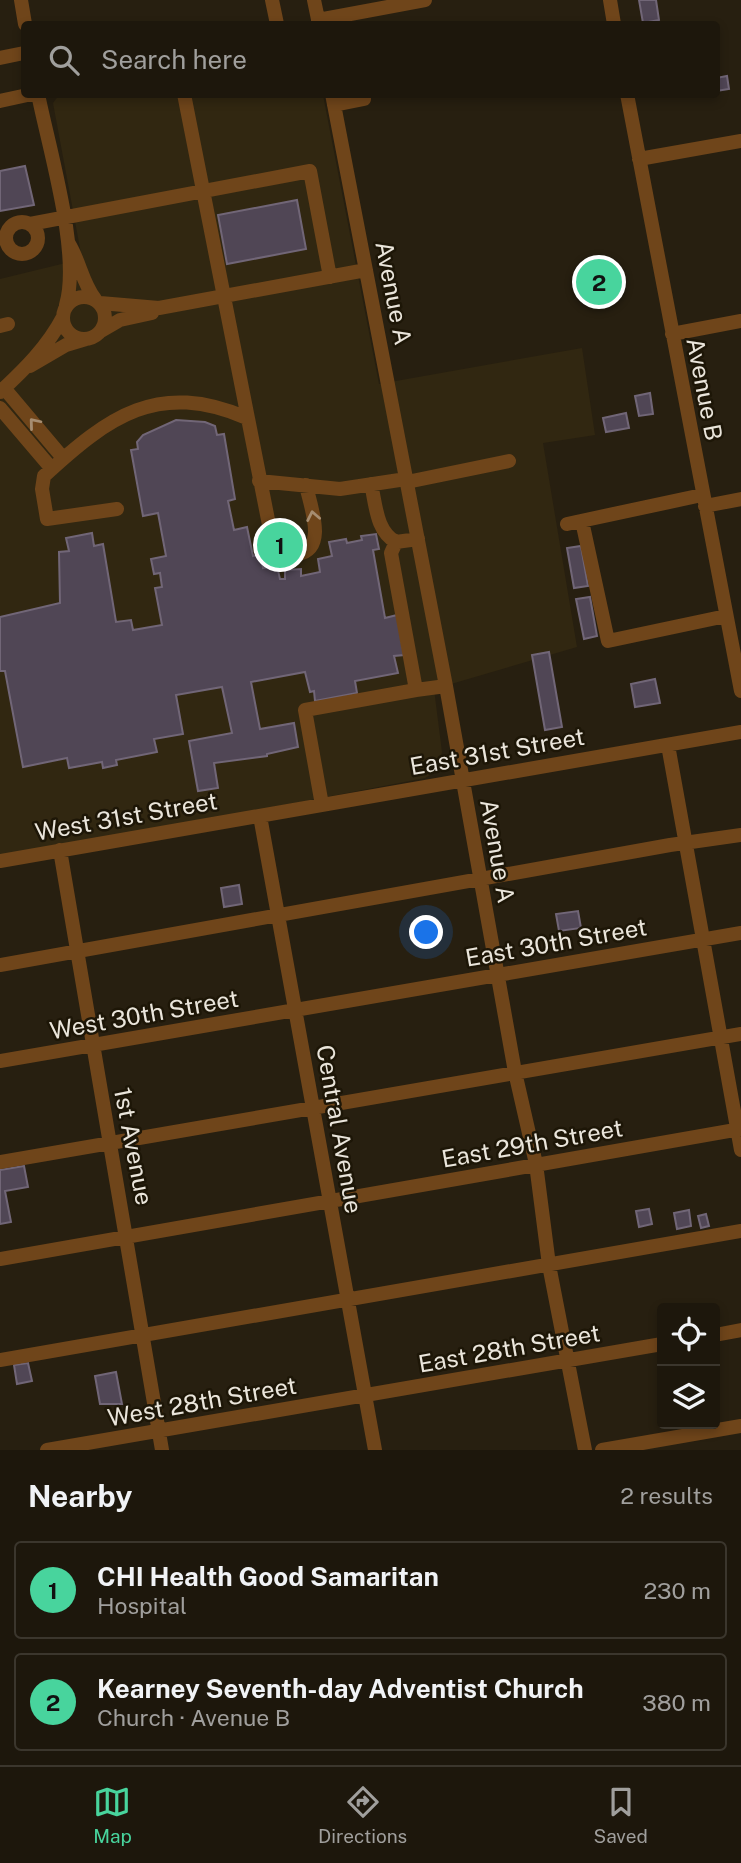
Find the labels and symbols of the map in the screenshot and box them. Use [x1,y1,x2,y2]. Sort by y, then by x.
street label: Avenue A [370,239,418,347]
pin: 2 [576,256,622,308]
street label: Avenue B [681,335,729,443]
one-way arrow [30,418,42,431]
one-way arrow [306,510,321,522]
pin: 1 [257,519,303,571]
street label: East 31st Street [407,722,587,780]
street label: West 31st Street [33,786,219,846]
street label: Avenue A [475,797,521,905]
street label: East 30th Street [463,912,649,972]
your location [409,915,443,949]
street label: West 30th Street [47,984,241,1044]
street label: Central Avenue [311,1043,369,1215]
street label: 1st Avenue [109,1085,159,1207]
street label: East 29th Street [439,1113,625,1173]
street label: East 28th Street [416,1318,602,1378]
street label: West 28th Street [105,1371,299,1431]

